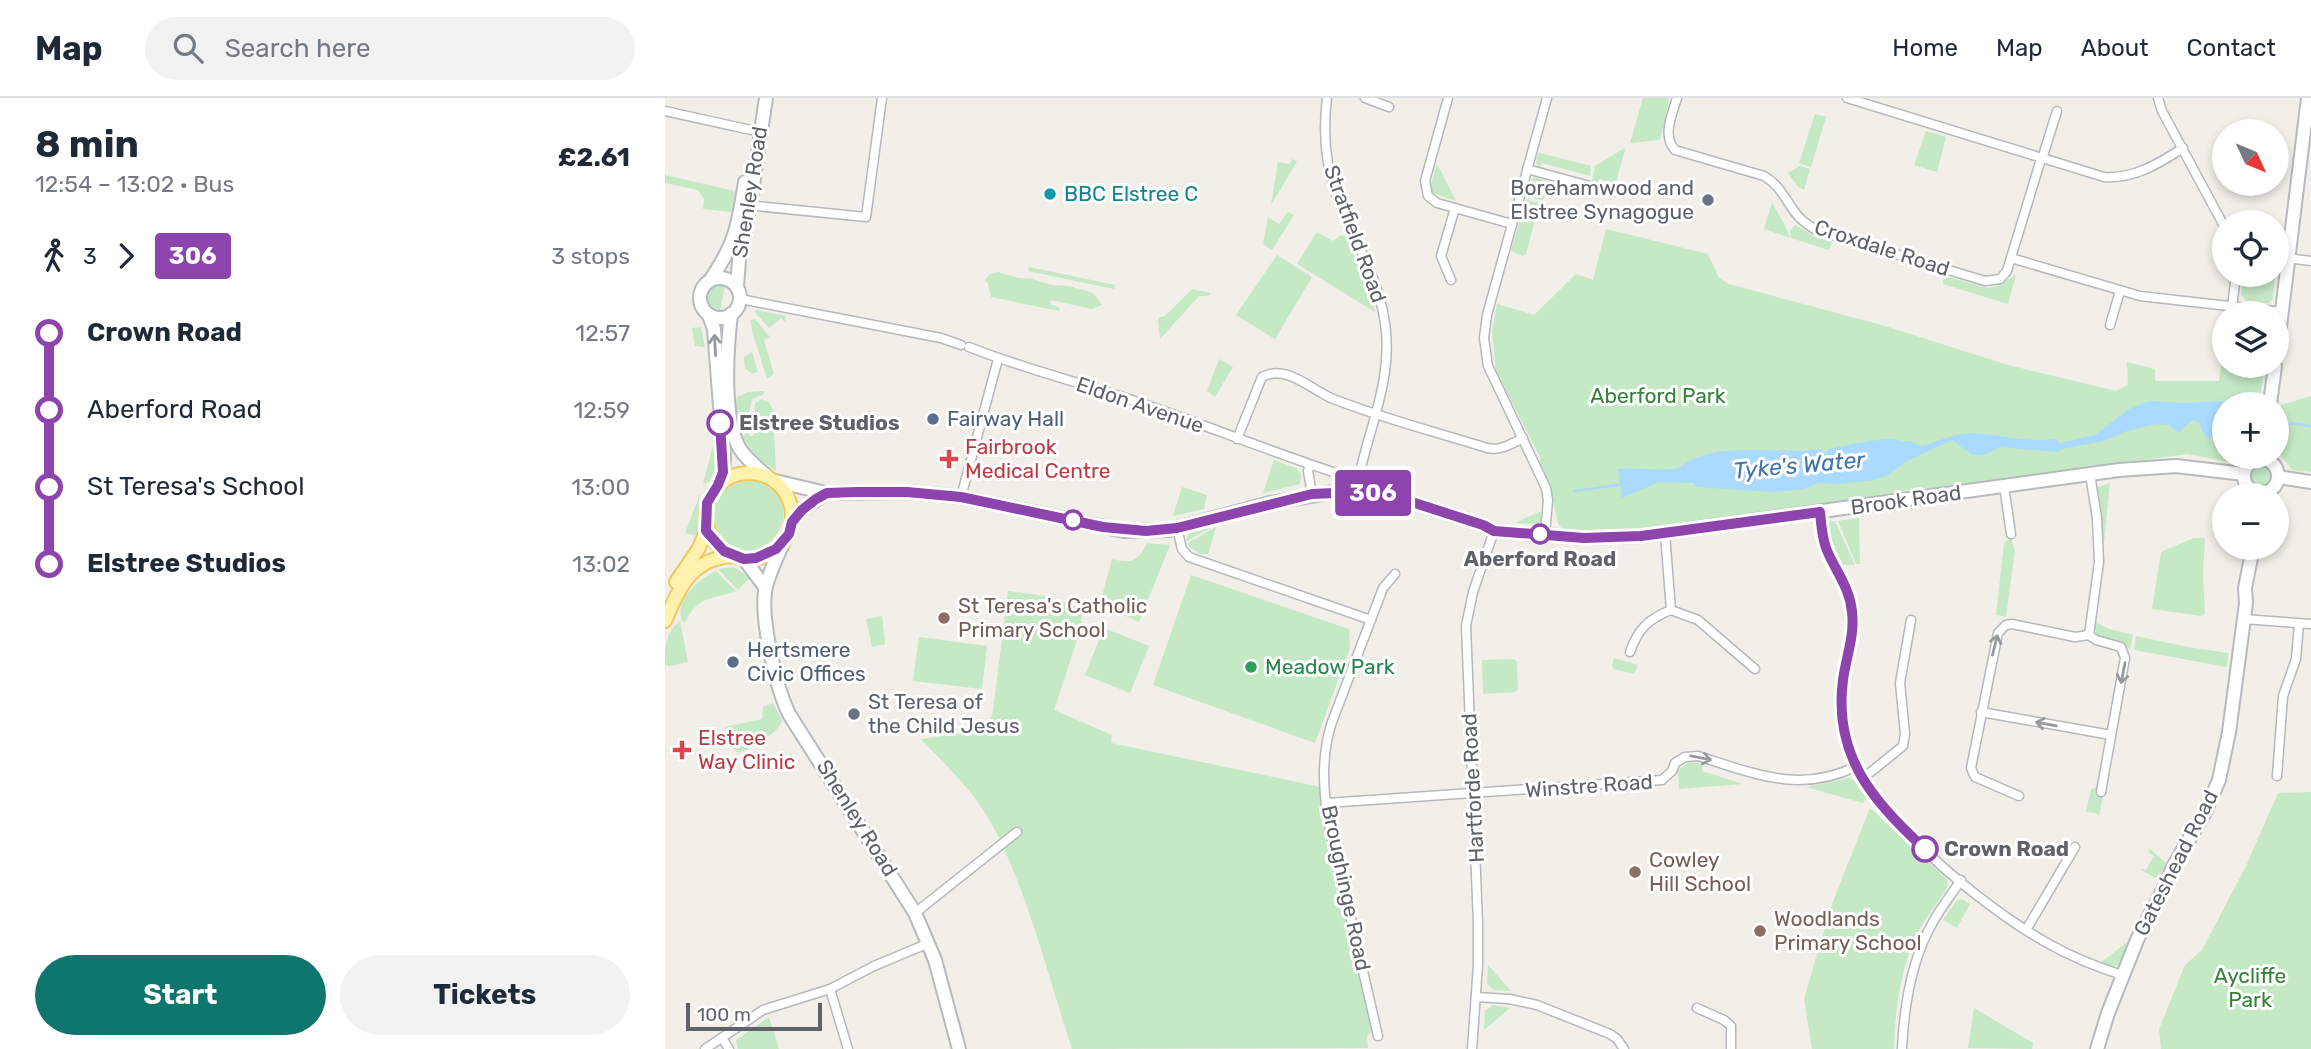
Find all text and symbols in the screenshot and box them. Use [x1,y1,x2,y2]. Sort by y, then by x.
search box [145,17,635,80]
text: Map [35,29,103,68]
icon: search [169,29,207,67]
text: Search here [225,33,370,64]
text: Home [1892,34,1958,62]
text: Map [1996,34,2043,62]
text: About [2081,34,2149,62]
text: Contact [2187,34,2276,62]
north arrow [2212,119,2289,196]
map controls [2212,119,2289,560]
text: 8 min [35,121,139,167]
street label: Shenley Road [727,124,772,259]
text: £2.61 [558,142,630,173]
street label: Stratfield Road [1319,162,1392,306]
text: 12:54 – 13:02 · Bus [35,170,234,198]
place label: Borehamwood and Elstree Synagogue [1510,175,1694,224]
place label: BBC Elstree C [1064,181,1198,206]
marker: BBC Elstree C [1042,186,1058,202]
marker: Borehamwood and Elstree Synagogue [1700,192,1716,208]
button: locate [2212,210,2289,287]
street label: Croxdale Road [1812,214,1953,281]
icon: walk [35,237,73,275]
icon: forward [107,237,145,275]
text: 3 [83,242,97,270]
text: 306 [169,242,217,270]
text: 3 stops [551,242,630,270]
button: layers [2212,301,2289,378]
text: Crown Road [87,317,242,348]
text: 12:57 [575,319,630,347]
one-way arrow [708,334,721,357]
street label: Eldon Avenue [1073,371,1207,438]
park label: Aberford Park [1590,383,1726,408]
button: + [2212,392,2289,469]
text: Aberford Road [87,394,262,425]
text: 12:59 [573,396,630,424]
place label: Fairway Hall [947,406,1064,431]
marker: Elstree Studios [707,410,733,436]
place label: Elstree Studios [739,410,900,435]
marker: Fairway Hall [925,411,941,427]
place label: Fairbrook Medical Centre [965,434,1111,483]
water label: Tyke's Water [1732,445,1867,485]
marker: Fairbrook Medical Centre [939,449,959,469]
line badge: 306 [1333,470,1413,516]
text: St Teresa's School [87,471,305,502]
text: 13:00 [571,473,630,501]
text: 306 [1349,479,1397,507]
street label: Brook Road [1849,479,1963,520]
button: − [2212,483,2289,560]
unlabelled marker [1063,510,1083,530]
marker: Aberford Road [1530,524,1550,544]
place label: Aberford Road [1464,546,1616,571]
text: Elstree Studios [87,548,286,579]
text: 13:02 [572,550,630,578]
place label: St Teresa's Catholic Primary School [958,593,1147,642]
marker: St Teresa's Catholic Primary School [936,610,952,626]
one-way arrow [1989,634,2002,657]
place label: Hertsmere Civic Offices [747,637,866,686]
marker: Hertsmere Civic Offices [725,654,741,670]
place label: Meadow Park [1265,654,1395,679]
marker: Meadow Park [1243,659,1259,675]
one-way arrow [2115,661,2129,684]
place label: St Teresa of the Child Jesus [868,689,1020,738]
marker: St Teresa of the Child Jesus [846,706,862,722]
street label: Hartforde Road [1456,713,1489,863]
one-way arrow [2035,716,2058,730]
place label: Elstree Way Clinic [698,725,795,774]
marker: Elstree Way Clinic [672,740,692,760]
one-way arrow [1689,752,1711,765]
street label: Shenley Road [812,755,903,881]
street label: Winstre Road [1524,769,1654,802]
street label: Gateshead Road [2128,786,2223,940]
street label: Broughinge Road [1317,803,1376,973]
marker: Crown Road [1912,836,1938,862]
place label: Crown Road [1944,836,2069,861]
place label: Cowley Hill School [1649,847,1751,896]
marker: Cowley Hill School [1627,864,1643,880]
place label: Woodlands Primary School [1774,906,1922,955]
marker: Woodlands Primary School [1752,923,1768,939]
button: Start [35,955,326,1035]
button: Tickets [340,955,630,1035]
park label: Aycliffe Park [2214,963,2286,1012]
scale bar [686,1000,823,1032]
text: 100 m [697,1003,751,1026]

